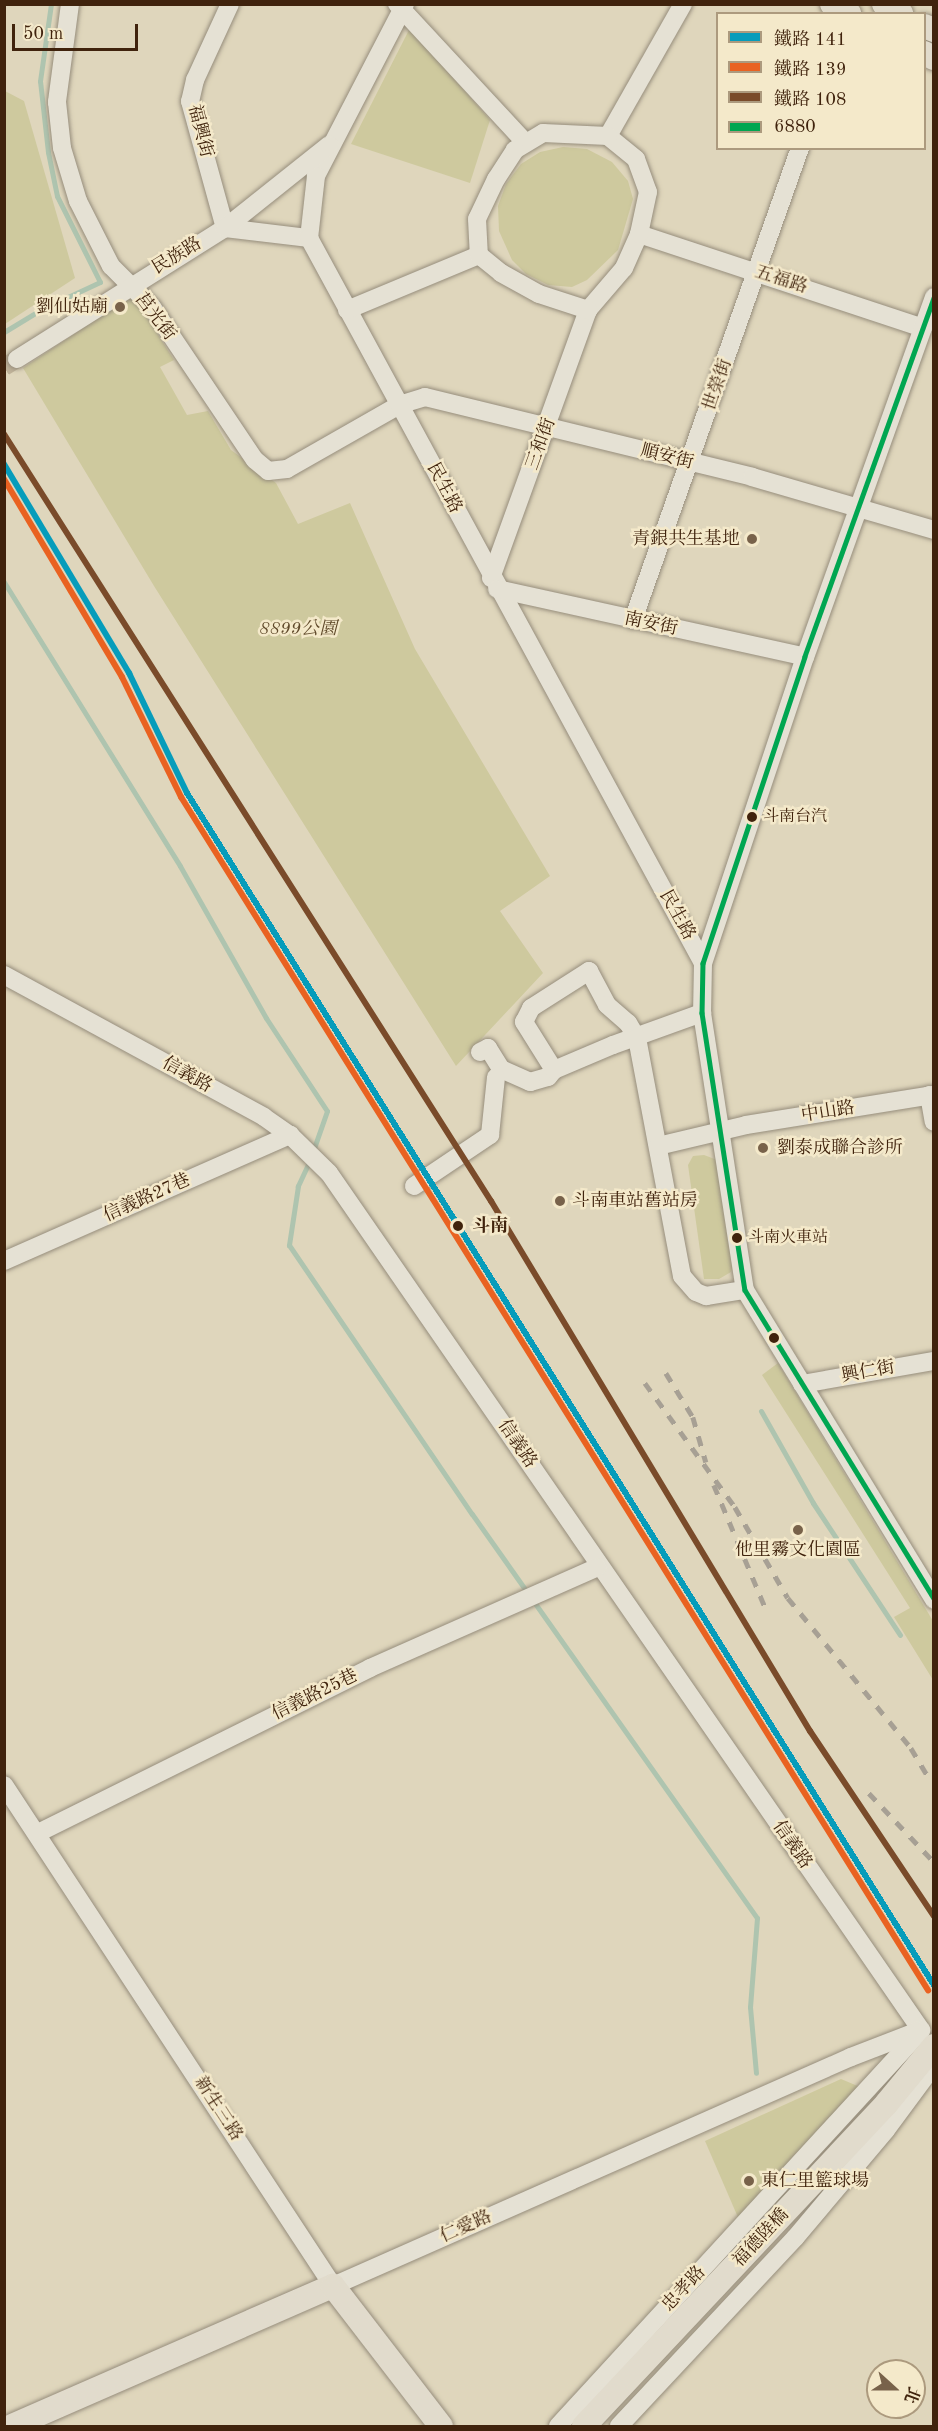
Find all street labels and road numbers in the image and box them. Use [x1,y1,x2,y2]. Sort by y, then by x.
street label: 福興街 [183,102,217,160]
street label: 民族路 [148,233,206,279]
street label: 五福路 [752,261,810,299]
street label: 莒光街 [130,289,180,345]
street label: 世榮街 [699,356,737,414]
street label: 三和街 [522,415,560,473]
street label: 順安街 [638,440,696,474]
street label: 民生路 [422,459,466,517]
street label: 南安街 [622,608,680,640]
street label: 民生路 [654,886,700,944]
street label: 信義路 [158,1052,216,1098]
street label: 中山路 [800,1097,856,1127]
street label: 信義路27巷 [100,1169,194,1227]
street label: 興仁街 [840,1357,896,1387]
street label: 信義路 [493,1416,541,1472]
street label: 信義路25巷 [269,1665,361,1725]
street label: 信義路 [768,1817,816,1873]
street label: 新生三路 [189,2073,247,2145]
street label: 福德陸橋 [729,2204,793,2272]
street label: 仁愛路 [437,2206,495,2248]
street label: 忠孝路 [658,2262,710,2316]

